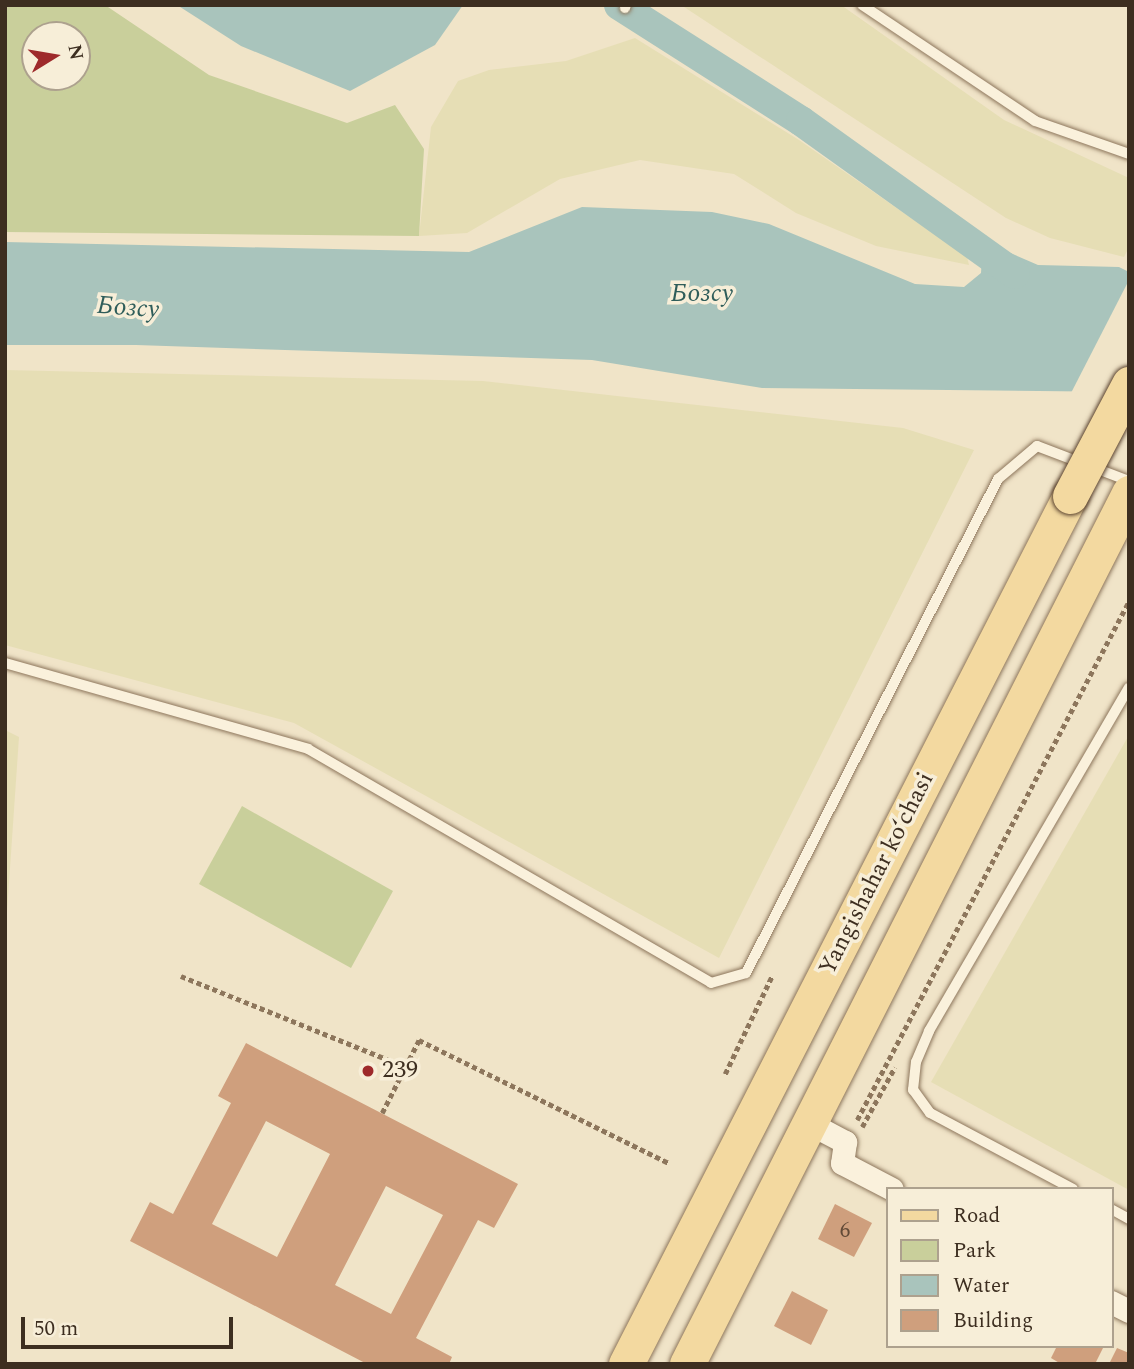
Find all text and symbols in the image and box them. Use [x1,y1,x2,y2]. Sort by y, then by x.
north arrow [21,21,91,91]
text: N [59,42,91,63]
water label: Бозсу [671,278,733,310]
water label: Бозсу [96,290,160,326]
street label: Yangishahar ko‘chasi [813,768,941,980]
place label: 239 [382,1057,418,1085]
marker: 239 [360,1063,376,1079]
legend [886,1187,1113,1348]
text: Road [953,1200,1000,1232]
house number: 6 [840,1218,850,1244]
text: Park [953,1235,996,1267]
text: Water [953,1270,1009,1302]
scale bar [24,1302,236,1346]
text: Building [953,1305,1033,1337]
text: 50 m [34,1313,78,1345]

